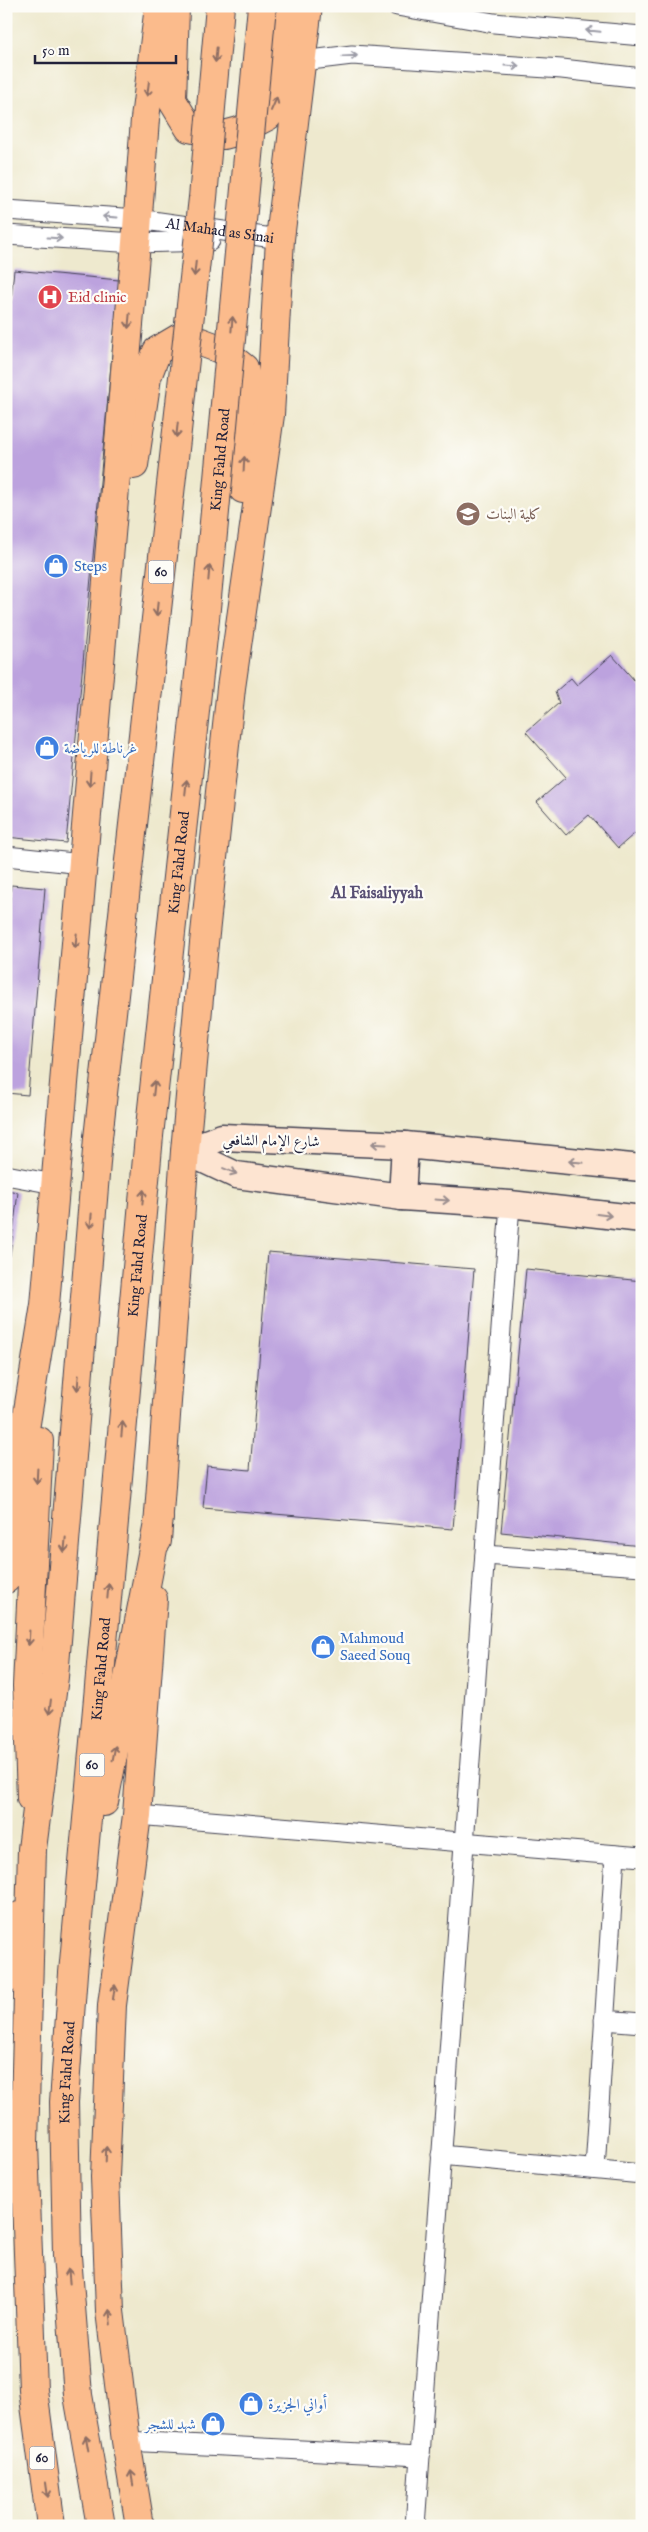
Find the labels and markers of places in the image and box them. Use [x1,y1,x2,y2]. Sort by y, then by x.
hospital icon: Eid clinic [37,284,63,310]
place label: Eid clinic [68,288,127,307]
school or university icon: كلية البنات [455,501,481,527]
place label: كلية البنات [486,505,541,524]
shop icon: Steps [43,553,69,579]
place label: Steps [74,557,107,576]
shop icon: غرناطة للرياضة [34,735,60,761]
place label: غرناطة للرياضة [64,739,137,759]
place label: Mahmoud Saeed Souq [340,1629,411,1665]
shop icon: Mahmoud Saeed Souq [310,1634,336,1660]
shop icon: أواني الجزيرة [238,2391,264,2417]
place label: أواني الجزيرة [268,2393,327,2416]
shop icon: شهد للشجر [200,2411,226,2437]
place label: شهد للشجر [143,2415,196,2434]

